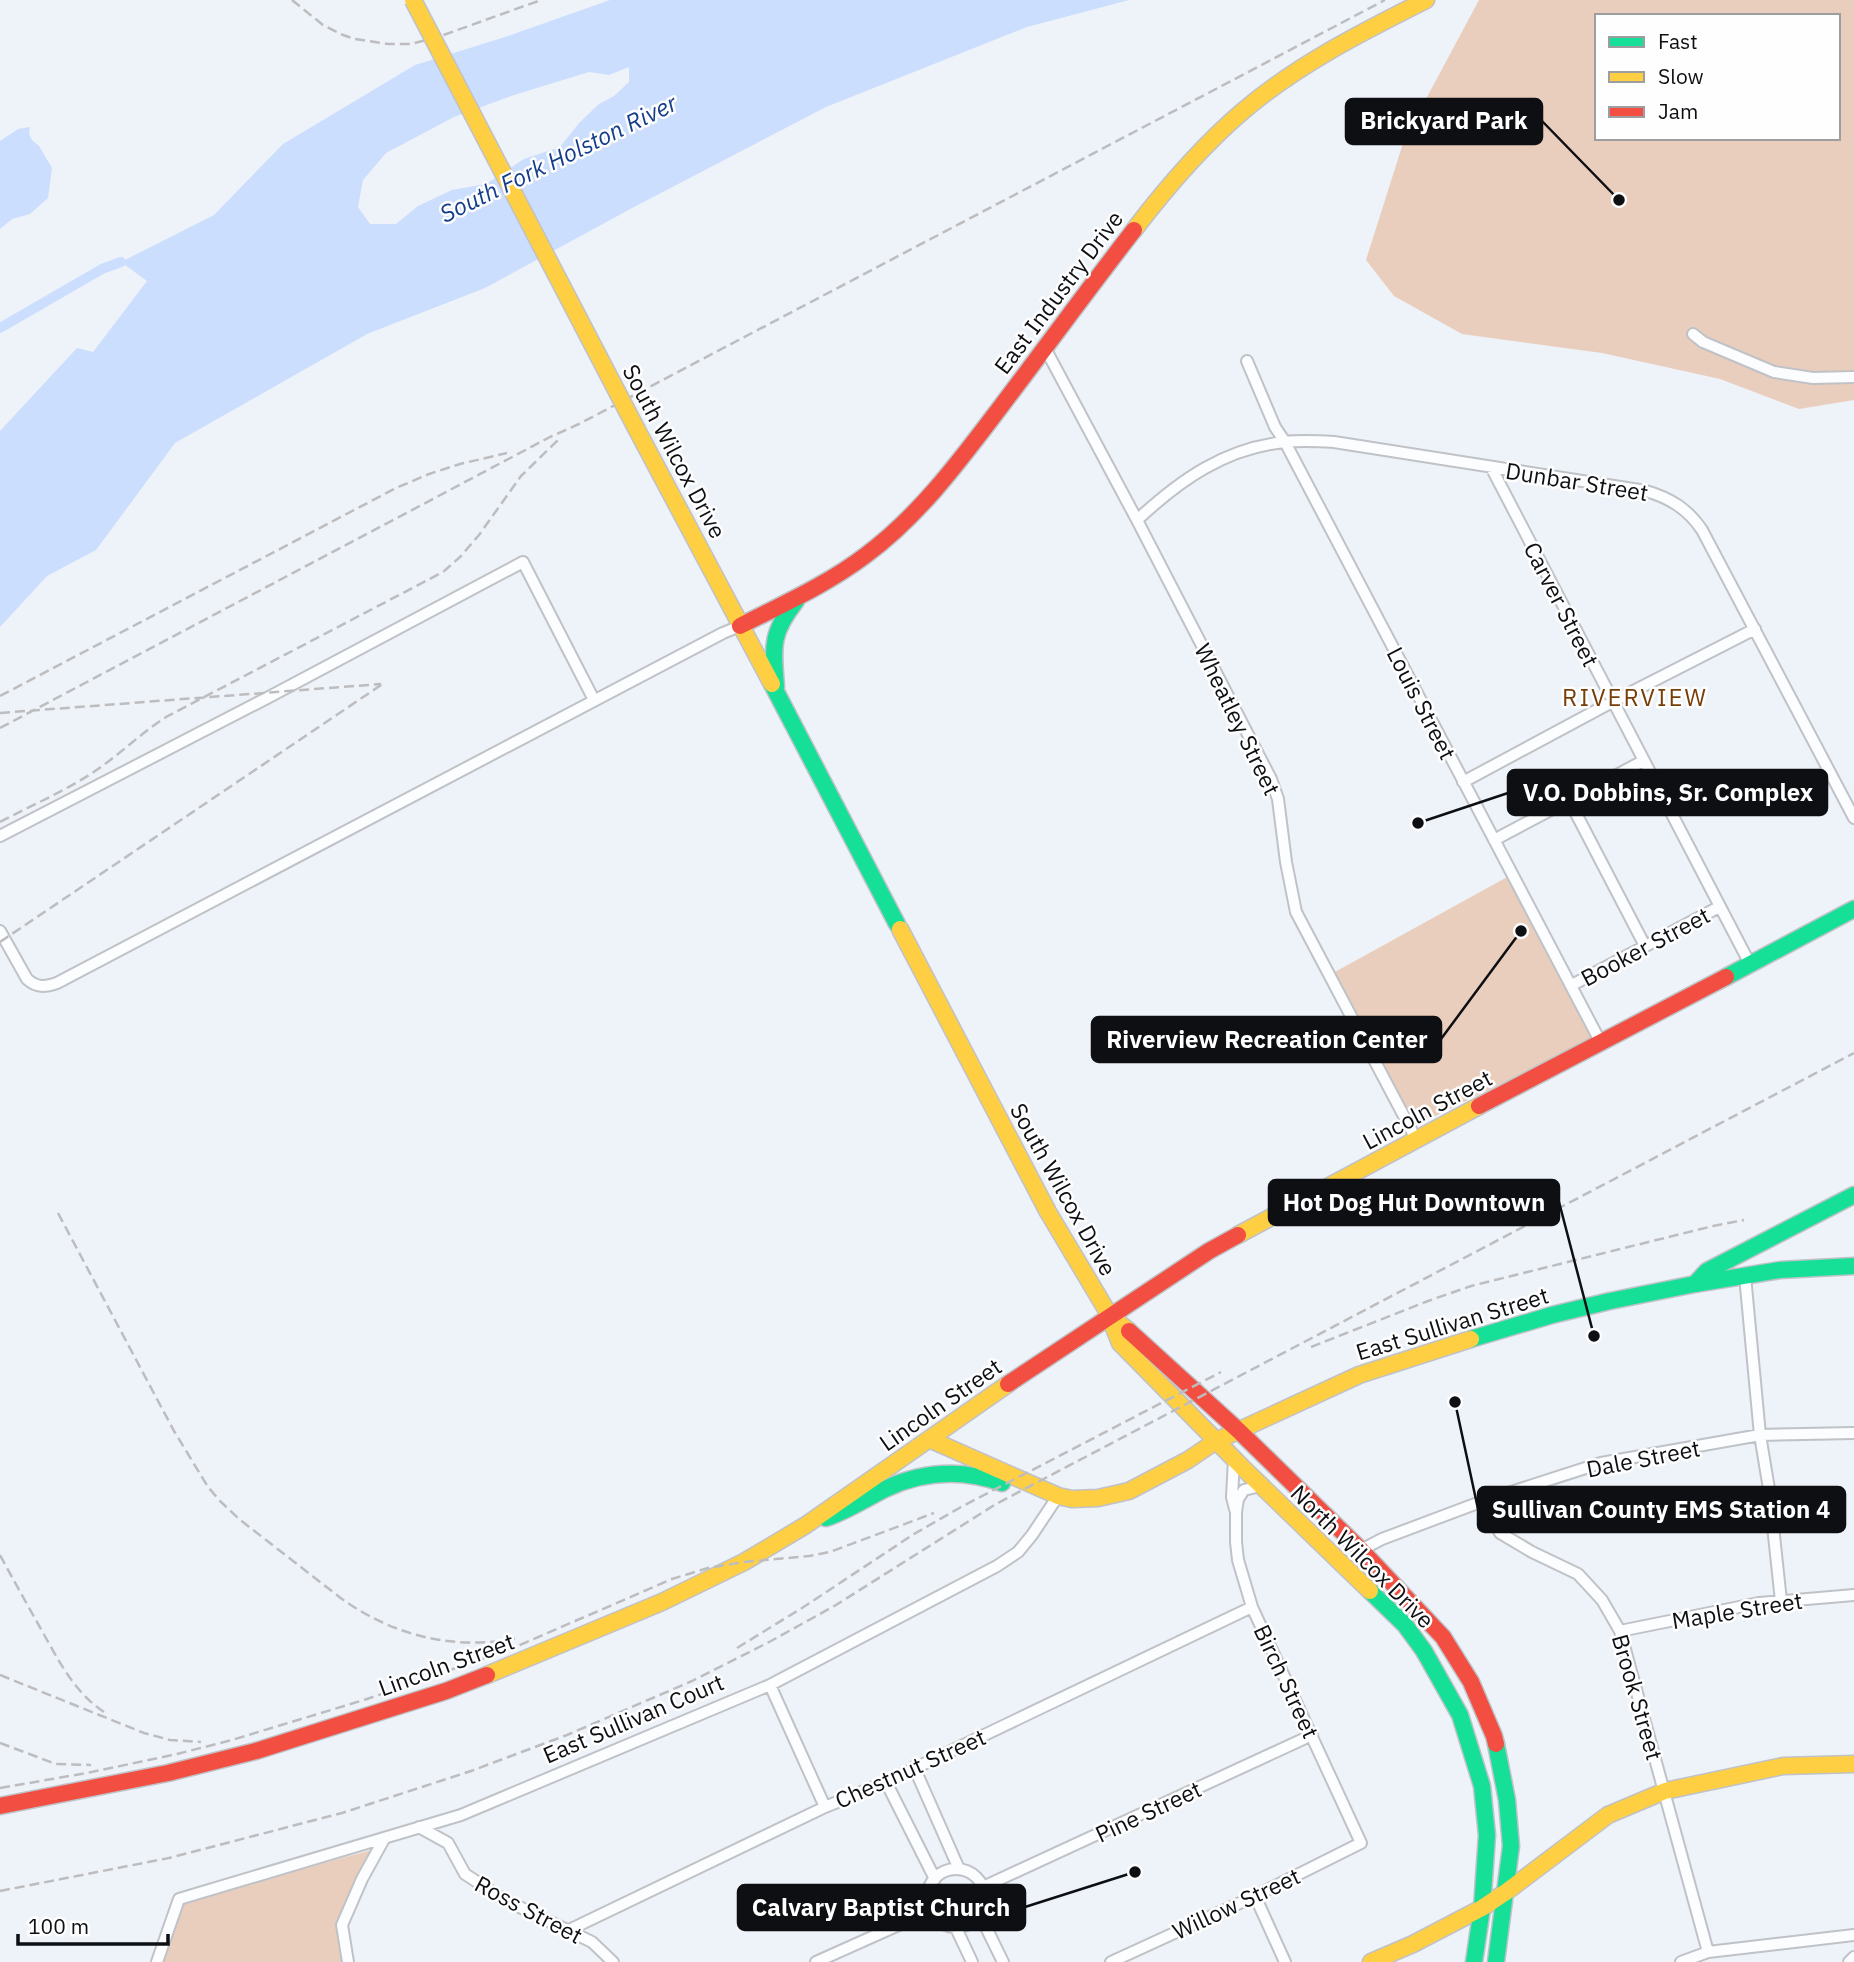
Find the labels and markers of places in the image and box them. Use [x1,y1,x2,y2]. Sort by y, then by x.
callout: Brickyard Park [1346,99,1542,144]
callout: V.O. Dobbins, Sr. Complex [1508,770,1827,815]
callout: Riverview Recreation Center [1092,1017,1441,1062]
callout: Hot Dog Hut Downtown [1269,1180,1559,1225]
callout: Sullivan County EMS Station 4 [1478,1487,1845,1532]
callout: Calvary Baptist Church [738,1885,1025,1930]

